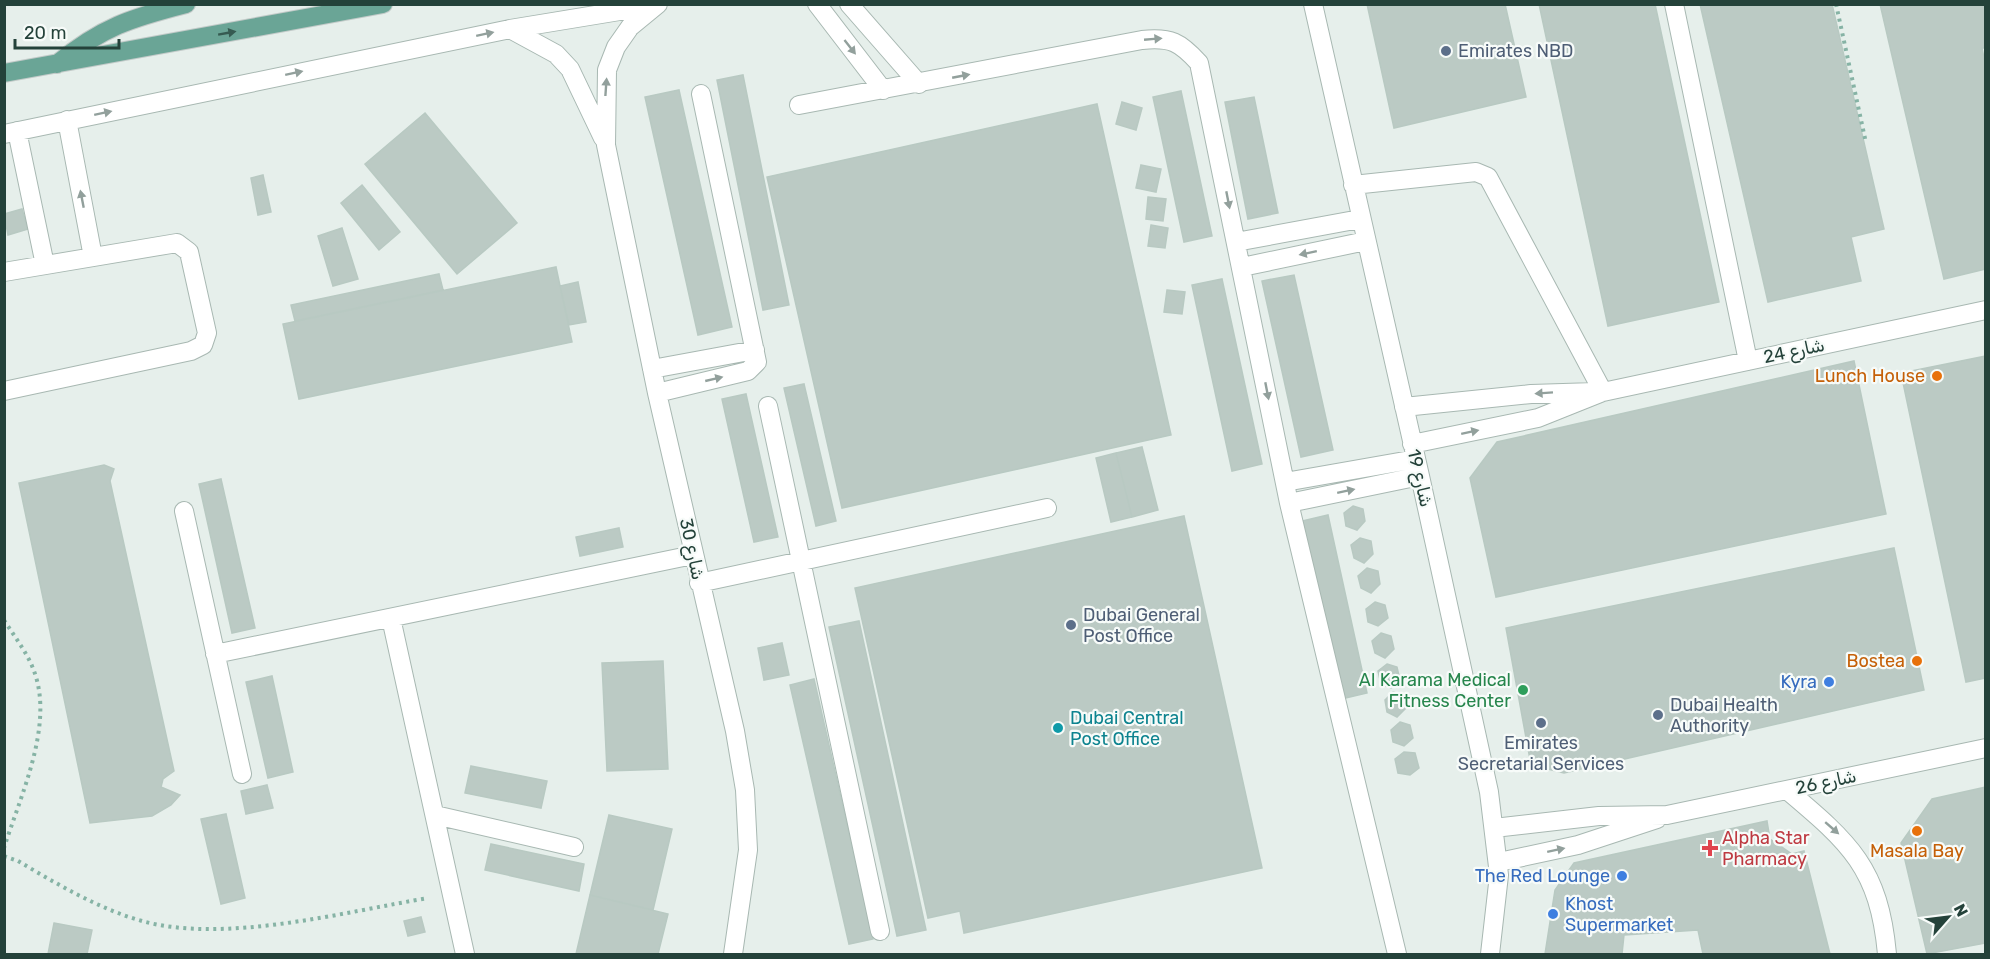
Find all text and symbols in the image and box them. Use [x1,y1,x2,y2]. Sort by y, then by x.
scale bar [15,12,118,50]
text: 20 m [24,22,66,44]
one-way arrow [218,28,237,37]
one-way arrow [475,29,494,38]
one-way arrow [1143,34,1162,44]
one-way arrow [843,40,855,55]
place label: Emirates NBD [1458,40,1573,62]
marker: Emirates NBD [1439,44,1453,58]
one-way arrow [284,68,303,78]
one-way arrow [952,71,971,80]
one-way arrow [601,77,611,96]
one-way arrow [93,108,112,117]
one-way arrow [77,190,86,209]
one-way arrow [1224,190,1233,209]
one-way arrow [1299,248,1318,258]
street label: شارع 24 [1761,334,1827,369]
place label: Lunch House [1815,365,1925,387]
marker: Lunch House [1930,369,1944,383]
one-way arrow [704,374,723,384]
one-way arrow [1262,381,1272,400]
one-way arrow [1535,389,1554,398]
one-way arrow [1460,427,1479,436]
street label: شارع 19 [1402,447,1437,509]
one-way arrow [1337,486,1356,495]
street label: شارع 30 [674,516,709,582]
place label: Dubai General Post Office [1083,604,1200,647]
marker: Dubai General Post Office [1064,618,1078,632]
place label: Bostea [1846,650,1905,672]
marker: Bostea [1910,654,1924,668]
place label: Al Karama Medical Fitness Center [1359,669,1511,712]
place label: Kyra [1781,671,1817,693]
marker: Kyra [1822,675,1836,689]
marker: Al Karama Medical Fitness Center [1516,683,1530,697]
place label: Dubai Health Authority [1670,694,1778,737]
place label: Dubai Central Post Office [1070,707,1184,750]
marker: Dubai Health Authority [1651,708,1665,722]
marker: Emirates Secretarial Services [1534,716,1548,730]
marker: Dubai Central Post Office [1051,721,1065,735]
place label: Emirates Secretarial Services [1458,732,1624,775]
street label: شارع 26 [1794,765,1859,800]
one-way arrow [1824,821,1839,834]
marker: Masala Bay [1910,824,1924,838]
place label: Alpha Star Pharmacy [1722,827,1810,870]
place label: Masala Bay [1870,840,1964,862]
marker: Alpha Star Pharmacy [1703,841,1717,855]
one-way arrow [1547,845,1566,854]
place label: The Red Lounge [1475,865,1610,887]
marker: The Red Lounge [1615,869,1629,883]
north arrow [1918,887,1978,947]
place label: Khost Supermarket [1565,893,1673,936]
text: N [1950,901,1972,920]
marker: Khost Supermarket [1546,907,1560,921]

